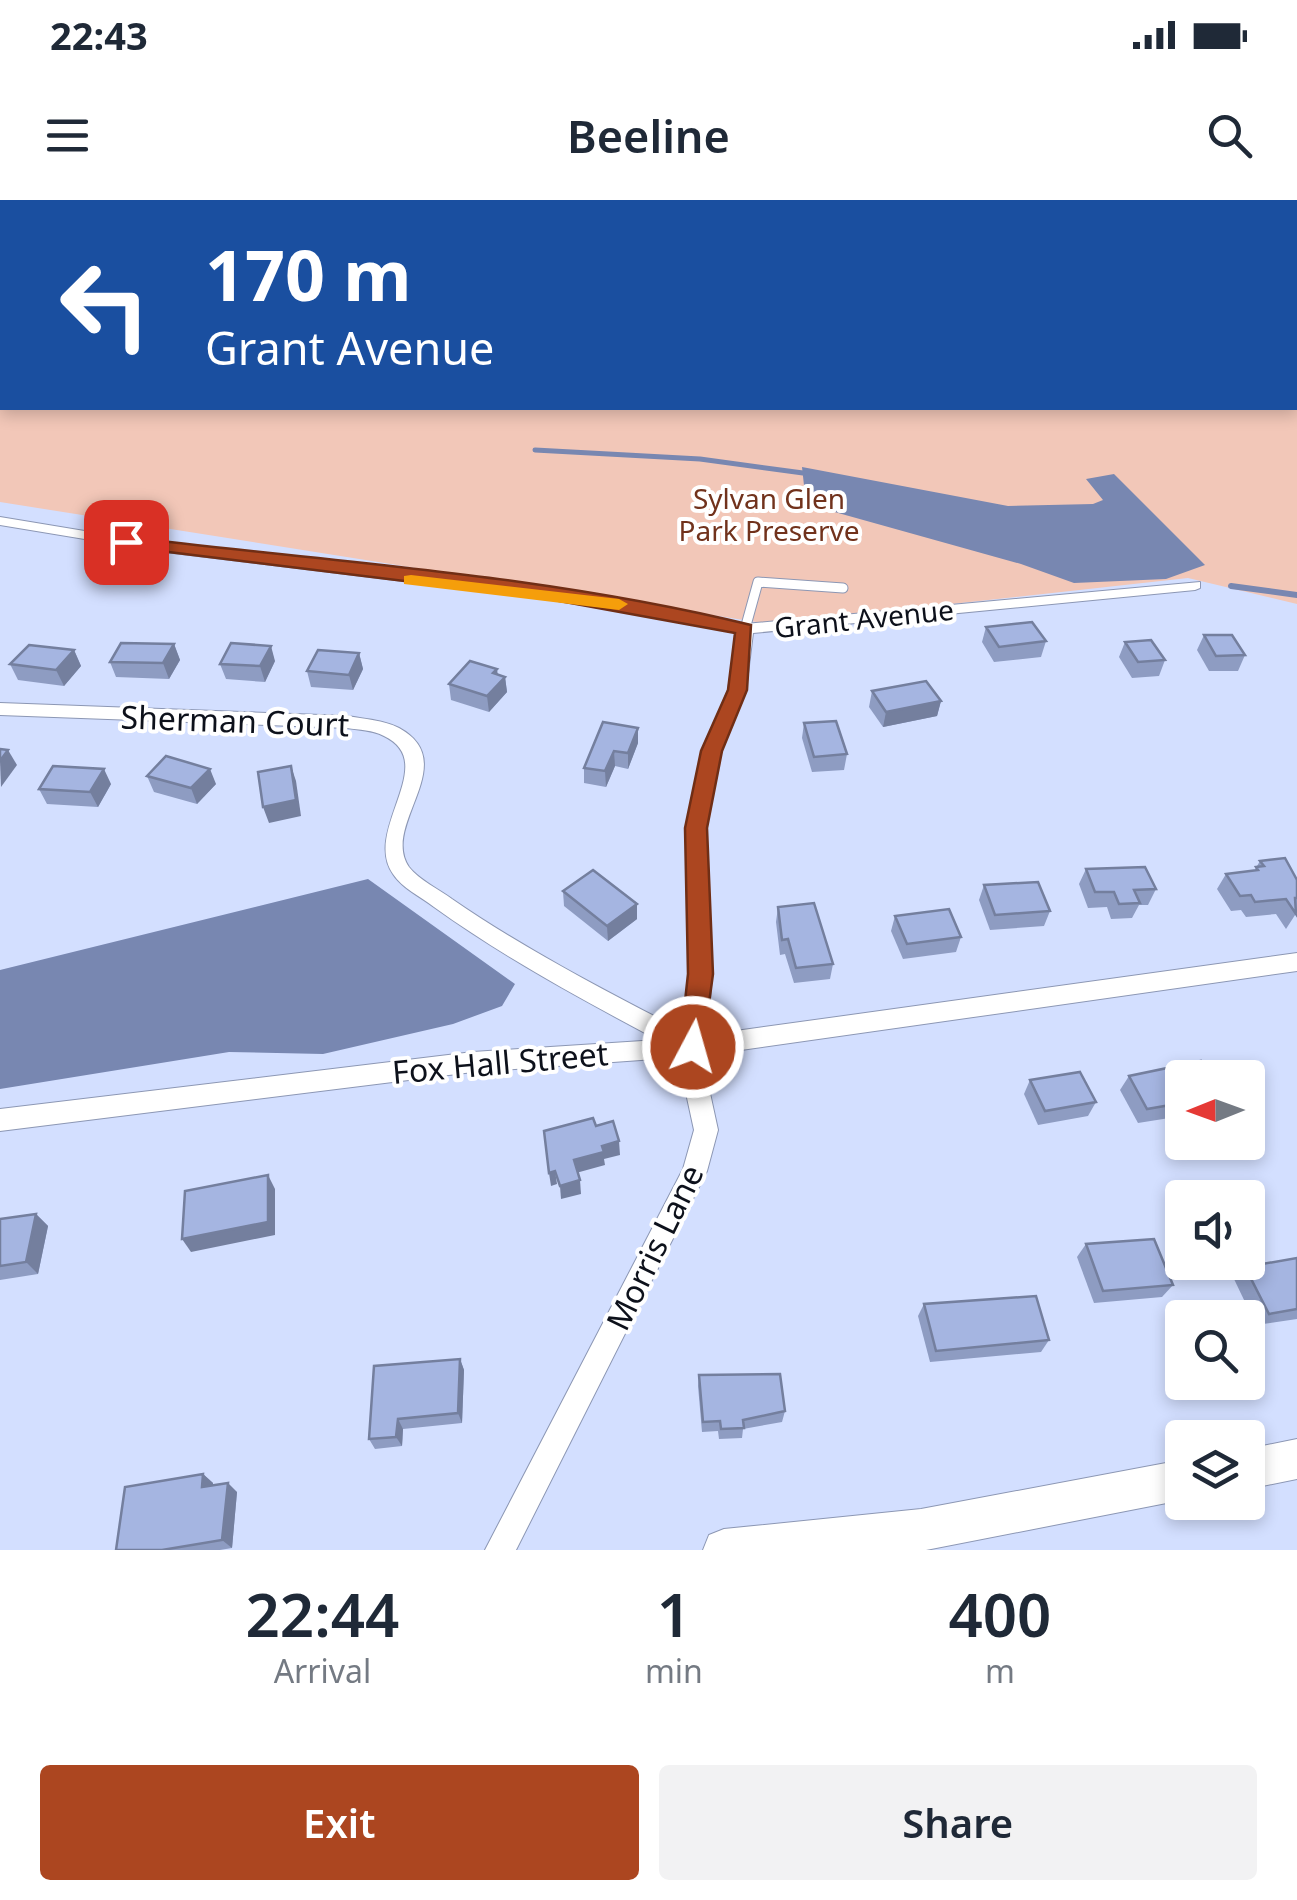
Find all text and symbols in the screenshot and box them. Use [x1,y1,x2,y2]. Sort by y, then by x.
text: 22:43 [50,9,148,61]
text: Beeline [567,105,730,166]
icon: menu [40,108,95,163]
icon: search [1202,108,1257,163]
text: 170 m [205,226,412,322]
icon: left [40,240,170,370]
text: Grant Avenue [205,317,494,378]
park label: Sylvan Glen Park Preserve [679,479,859,549]
pin [84,500,169,585]
icon: arrive [99,515,154,570]
street label: Grant Avenue [772,590,956,646]
street label: Sherman Court [120,695,350,745]
position arrow [641,995,745,1099]
street label: Fox Hall Street [390,1031,610,1093]
north arrow [1165,1060,1265,1160]
map controls [1165,1060,1265,1520]
street label: Morris Lane [595,1157,713,1337]
button: sound [1165,1180,1265,1280]
button: search [1165,1300,1265,1400]
button: layers [1165,1420,1265,1520]
text: 22:44 [246,1573,399,1655]
text: 1 [657,1573,691,1655]
text: 400 [948,1573,1051,1655]
text: Arrival [274,1649,371,1692]
text: min [645,1649,703,1692]
text: m [985,1649,1015,1692]
button: Exit [40,1765,639,1880]
button: Share [659,1765,1257,1880]

